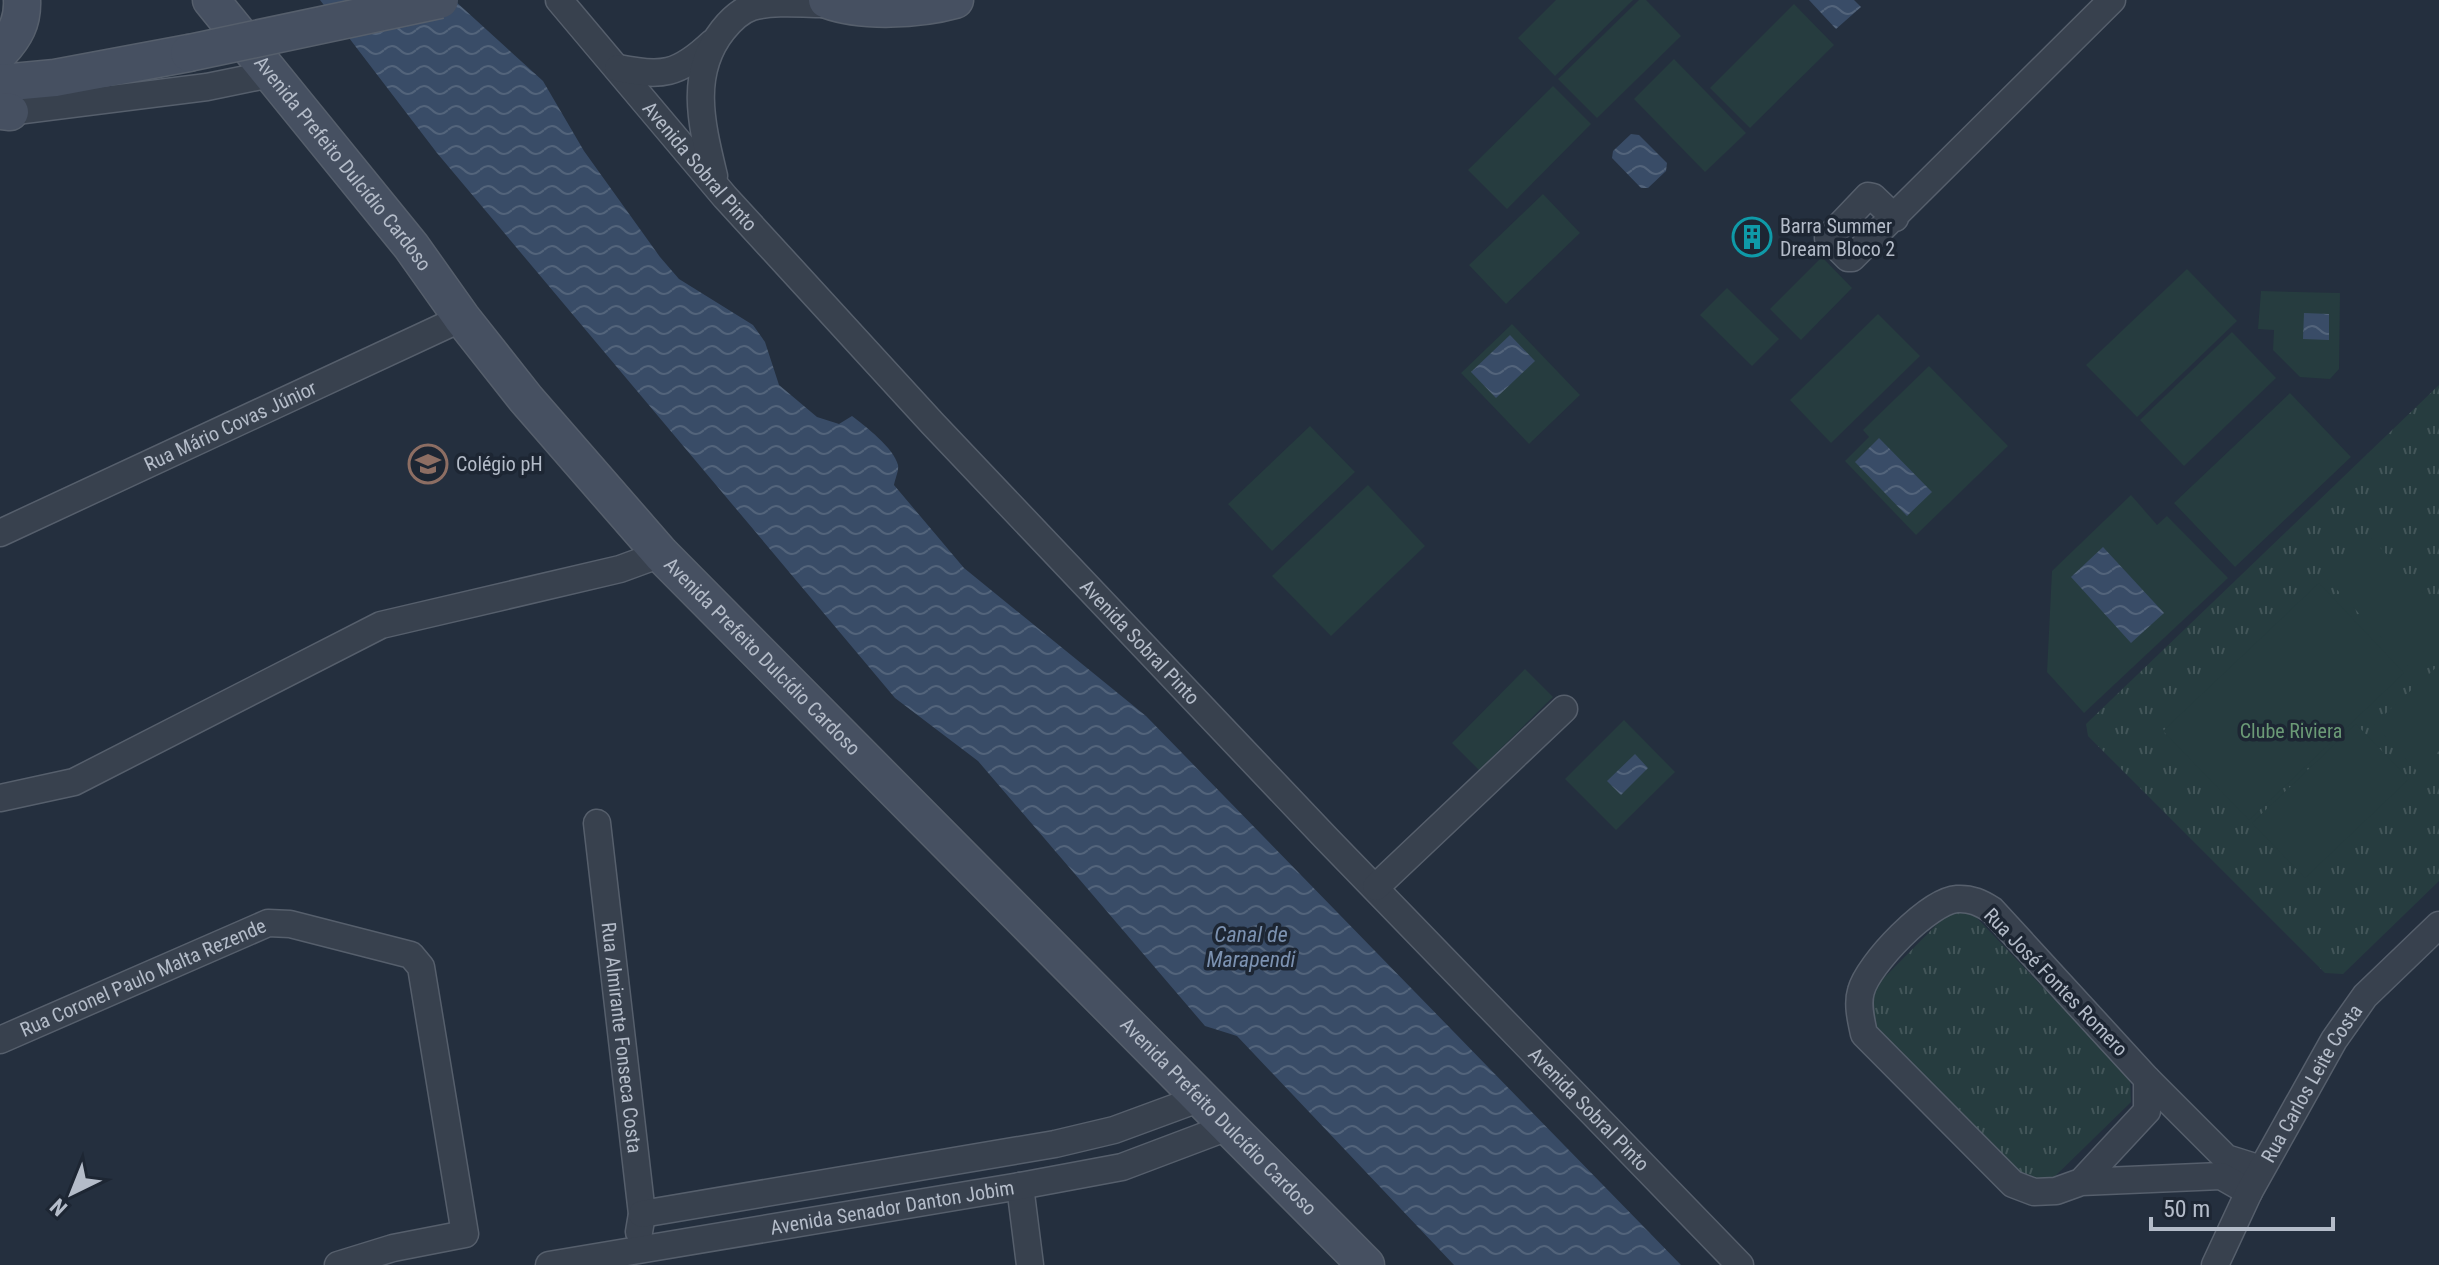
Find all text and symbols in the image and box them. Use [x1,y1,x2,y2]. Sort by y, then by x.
street label: Avenida Prefeito Dulcídio Cardoso [249,51,437,275]
street label: Avenida Sobral Pinto [638,97,762,236]
place label: Barra Summer Dream Bloco 2 [1780,214,1895,261]
building icon: Barra Summer Dream Bloco 2 [1731,216,1773,258]
street label: Rua Mário Covas Júnior [140,375,320,476]
school or university icon: Colégio pH [407,443,449,485]
place label: Colégio pH [456,452,543,476]
street label: Avenida Prefeito Dulcídio Cardoso [659,552,866,760]
street label: Avenida Sobral Pinto [1075,575,1205,709]
park label: Clube Riviera [2240,719,2342,743]
street label: Rua José Fontes Romero [1979,903,2133,1061]
street label: Rua Coronel Paulo Malta Rezende [16,913,270,1042]
street label: Rua Almirante Fonseca Costa [596,921,647,1154]
water label: Canal de Marapendi [1207,922,1296,972]
street label: Rua Carlos Leite Costa [2256,1000,2367,1167]
street label: Avenida Prefeito Dulcídio Cardoso [1115,1012,1322,1220]
street label: Avenida Sobral Pinto [1523,1042,1654,1176]
north arrow [32,1153,112,1233]
street label: Avenida Senador Danton Jobim [768,1175,1016,1240]
scale bar [2151,1181,2333,1231]
text: N [45,1194,72,1221]
text: 50 m [2163,1195,2210,1223]

